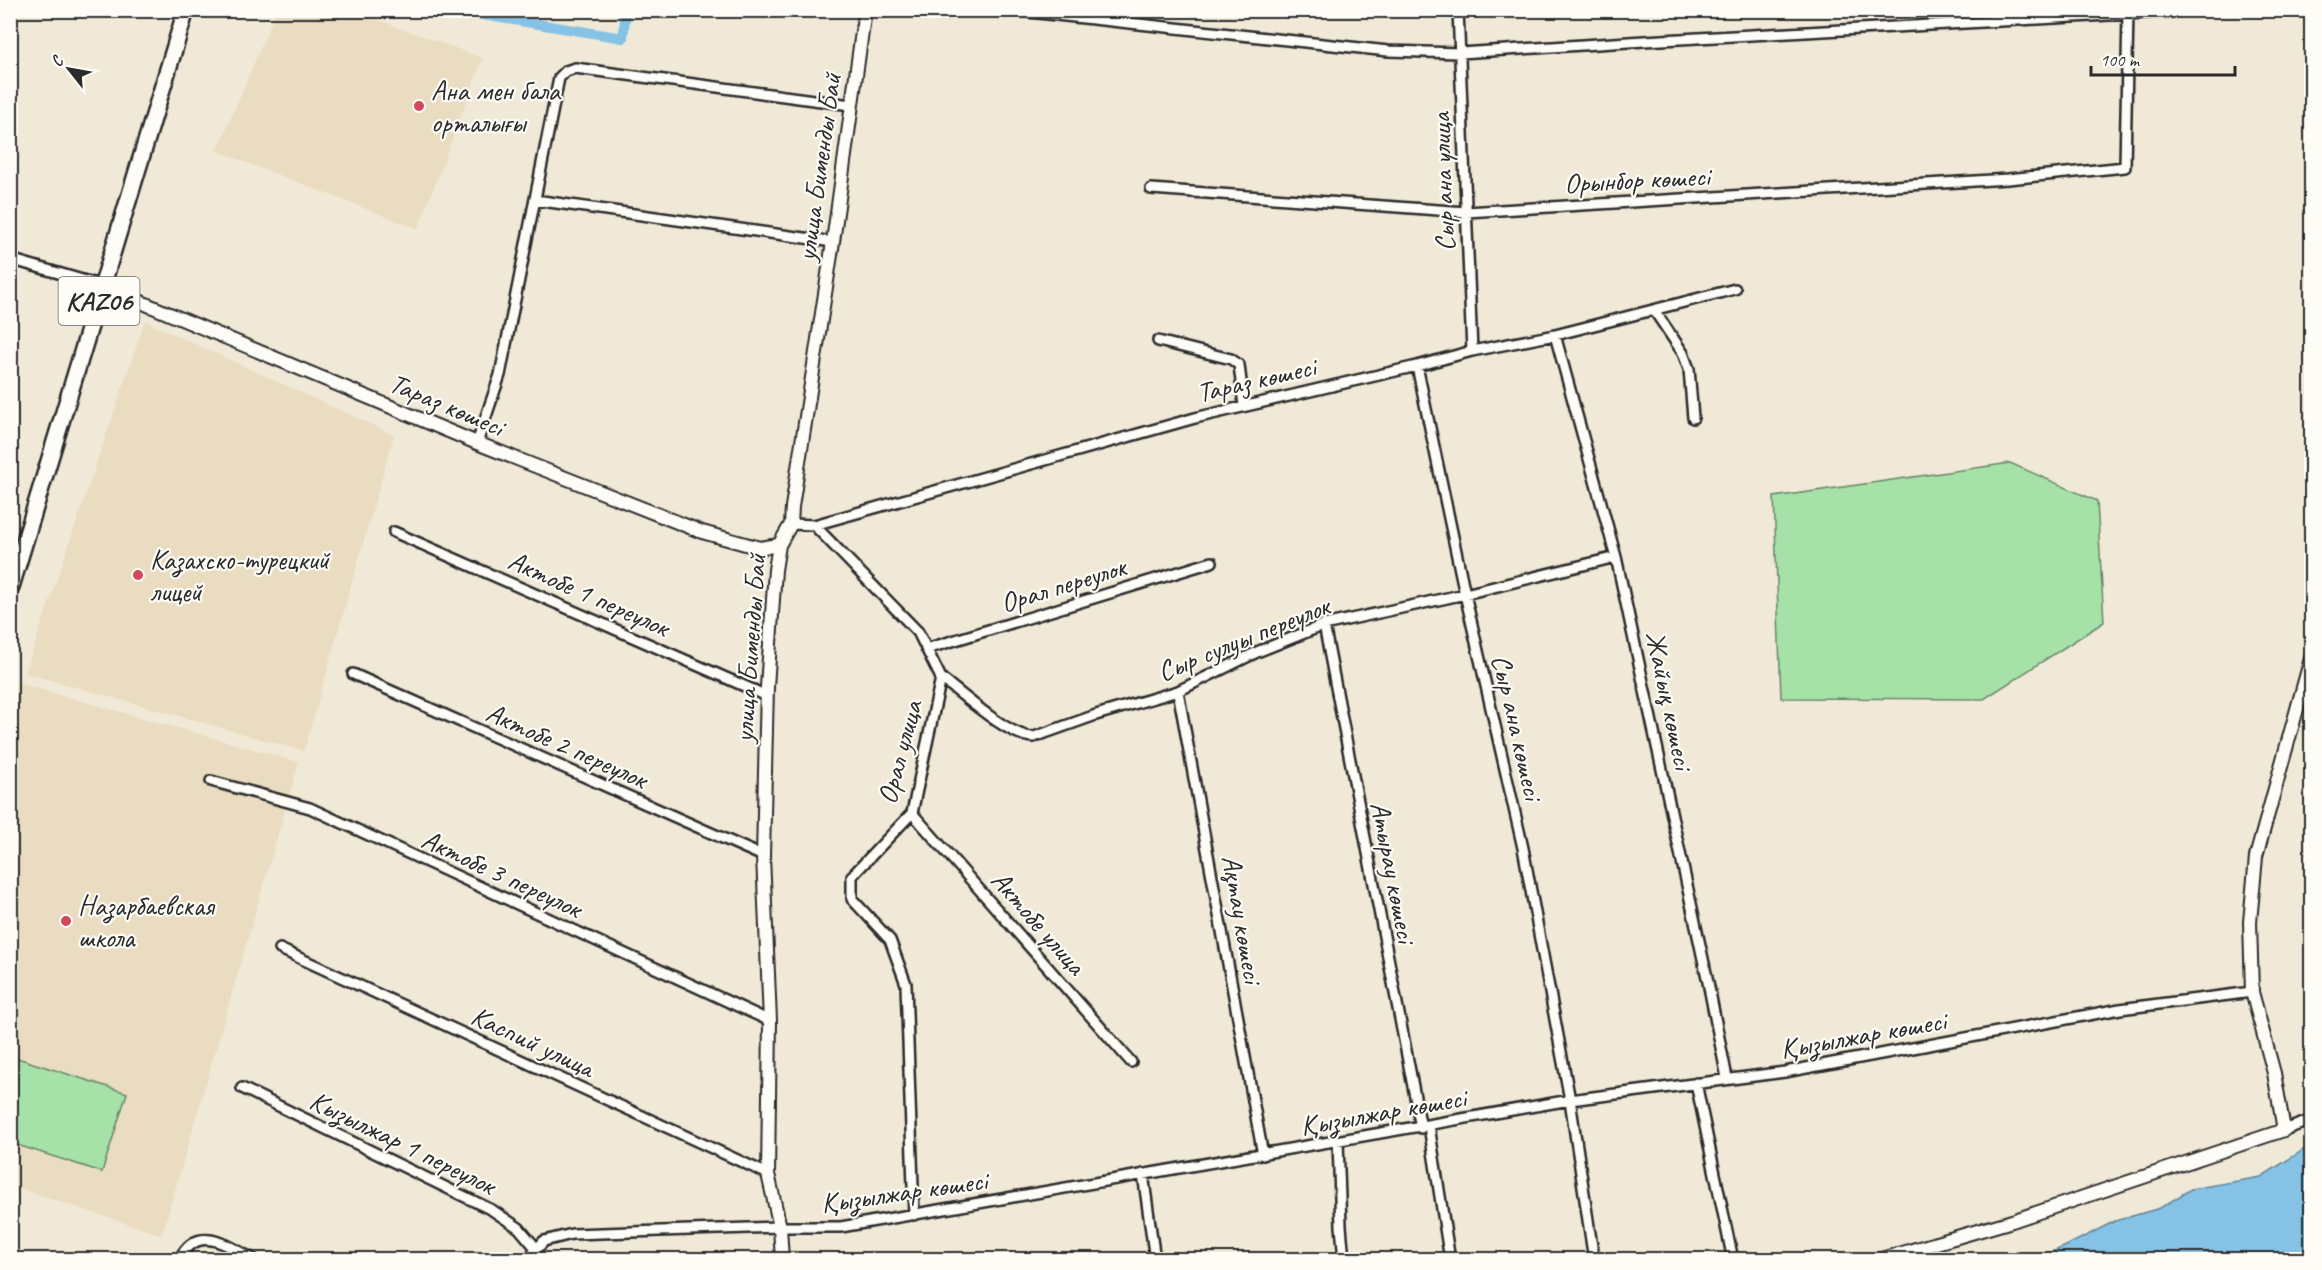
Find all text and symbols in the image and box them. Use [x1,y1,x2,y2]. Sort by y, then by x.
north arrow [39,39,99,99]
scale bar [2091,39,2235,77]
text: 100 m [2100,49,2141,71]
text: С [46,51,69,70]
street label: улица Бименды Бай [788,70,849,265]
place label: Ана мен бала орталығы [431,73,562,140]
marker: Ана мен бала орталығы [412,99,426,113]
street label: Сыр ана улица [1423,110,1462,252]
street label: Орынбор көшесі [1563,158,1714,201]
road number: KAZ06 [58,277,140,325]
street label: Тараз көшесі [1193,348,1322,410]
street label: Тараз көшесі [384,365,513,446]
place label: Казахско-турецкий лицей [150,542,330,609]
street label: Актобе 1 переулок [503,542,677,646]
street label: Орал переулок [996,548,1132,620]
street label: улица Бименды Бай [725,551,774,746]
marker: Казахско-турецкий лицей [131,568,145,582]
street label: Сыр сулуы переулок [1152,587,1337,689]
street label: Жайық көшесі [1638,628,1702,776]
street label: Сыр ана көшесі [1484,651,1552,807]
street label: Актобе 2 переулок [481,694,655,798]
street label: Орал улица [869,695,930,808]
street label: Атырау көшесі [1363,799,1425,949]
street label: Актобе 3 переулок [416,821,590,927]
street label: Ақтау көшесі [1214,852,1272,990]
street label: Актобе улица [984,863,1095,983]
place label: Назарбаевская школа [78,888,216,955]
marker: Назарбаевская школа [59,914,73,928]
street label: Каспий улица [466,998,602,1086]
street label: Қызылжар көшесі [1778,1002,1952,1067]
street label: Қызылжар көшесі [1298,1079,1472,1144]
street label: Кызылжар 1 переулок [304,1082,504,1205]
street label: Қызылжар көшесі [819,1162,993,1221]

